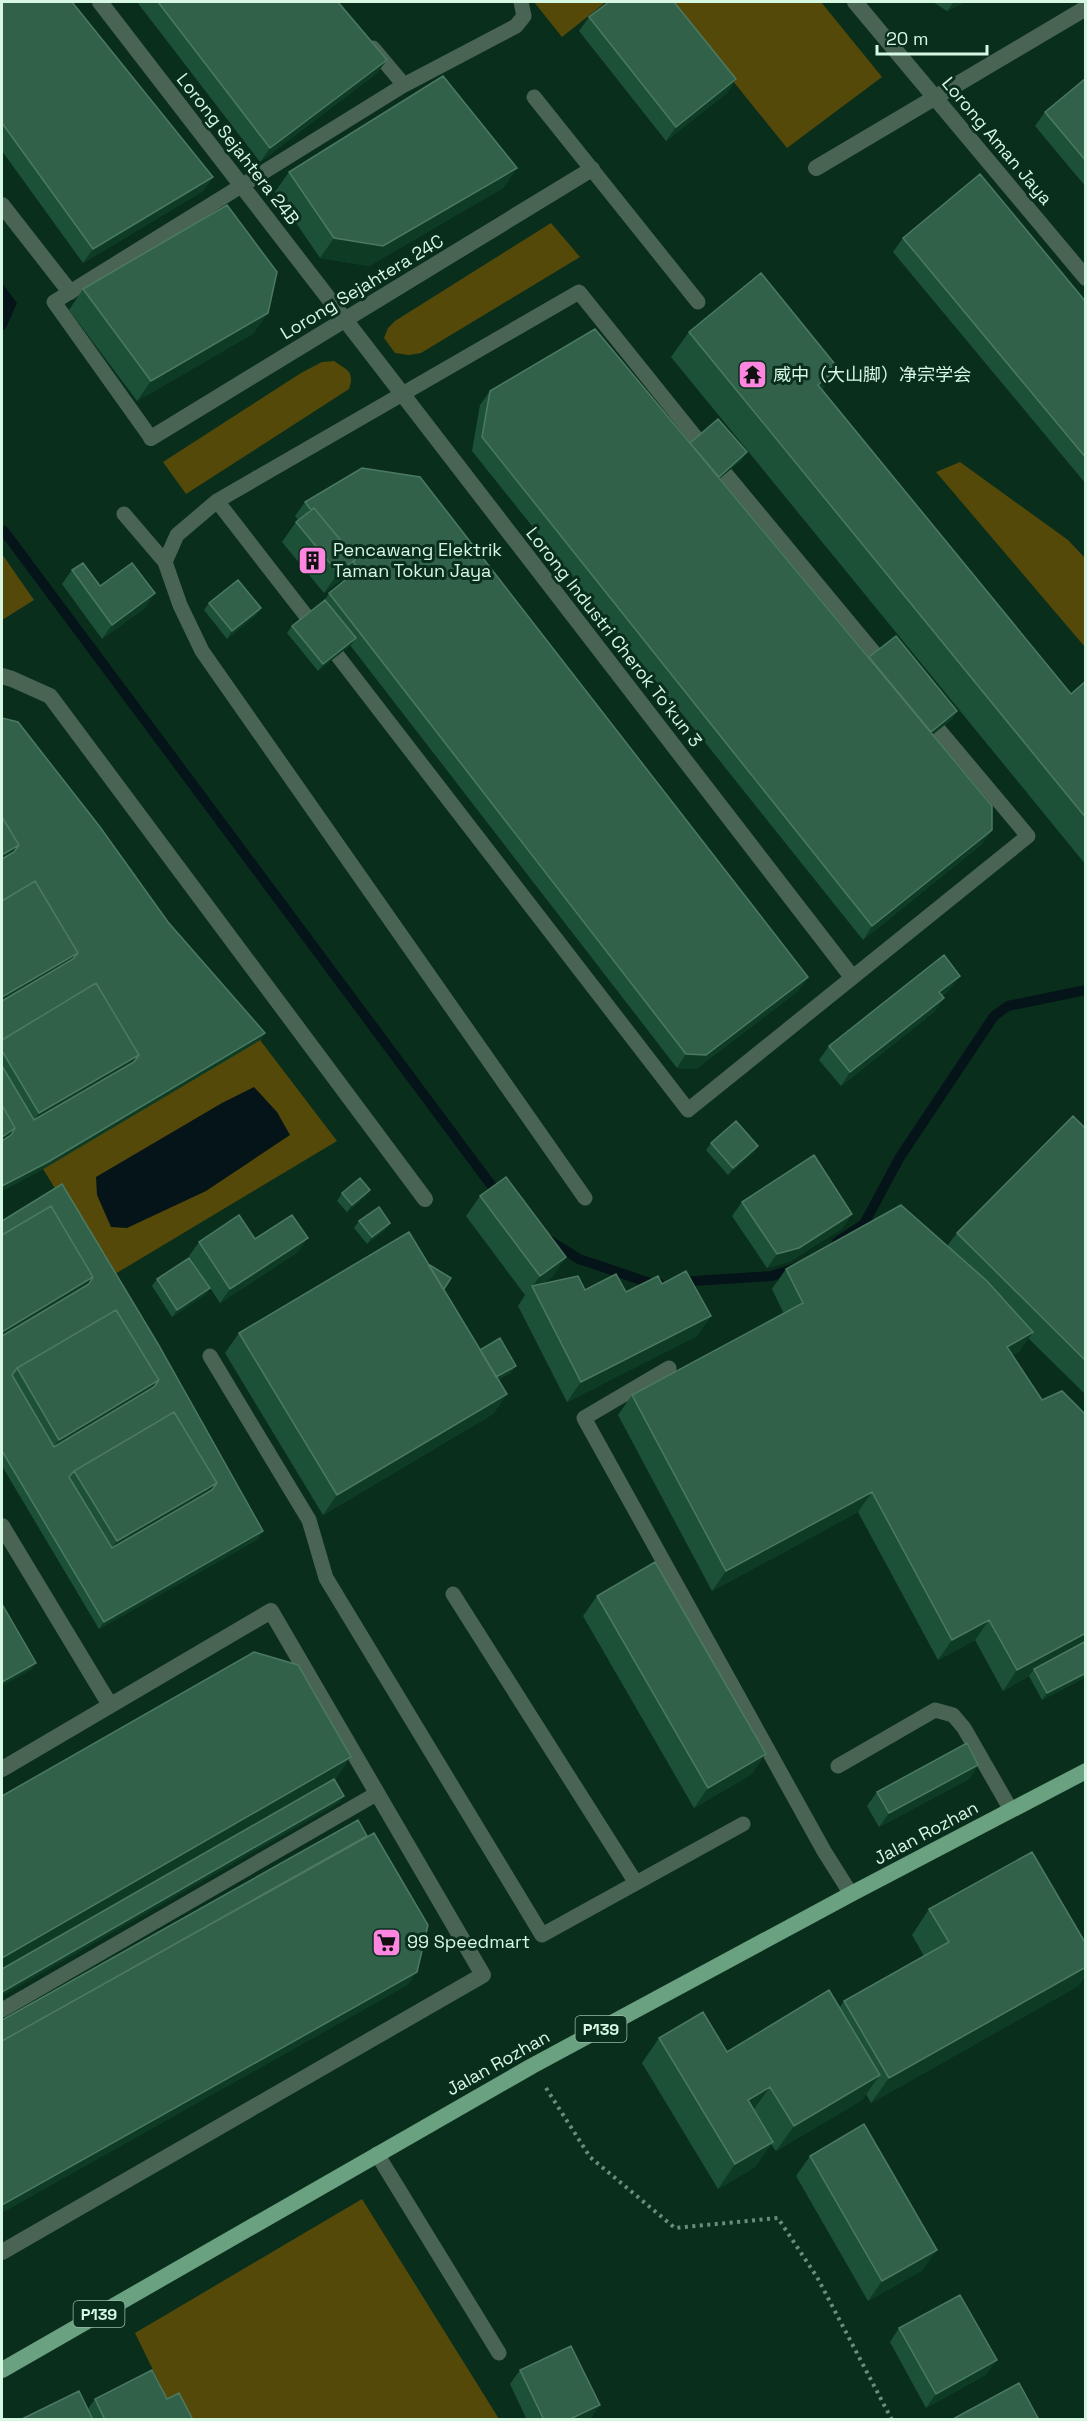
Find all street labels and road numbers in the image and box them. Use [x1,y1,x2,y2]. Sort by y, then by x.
street label: Lorong Sejahtera 24B [172,68,305,229]
street label: Lorong Aman Jaya [937,72,1058,209]
street label: Lorong Sejahtera 24C [276,229,447,344]
street label: Lorong Industri Cherok To'kun 3 [521,522,707,751]
street label: Jalan Rozhan [870,1795,982,1870]
road number: P139 [576,2016,626,2042]
street label: Jalan Rozhan [442,2025,554,2100]
road number: P139 [74,2301,124,2327]

